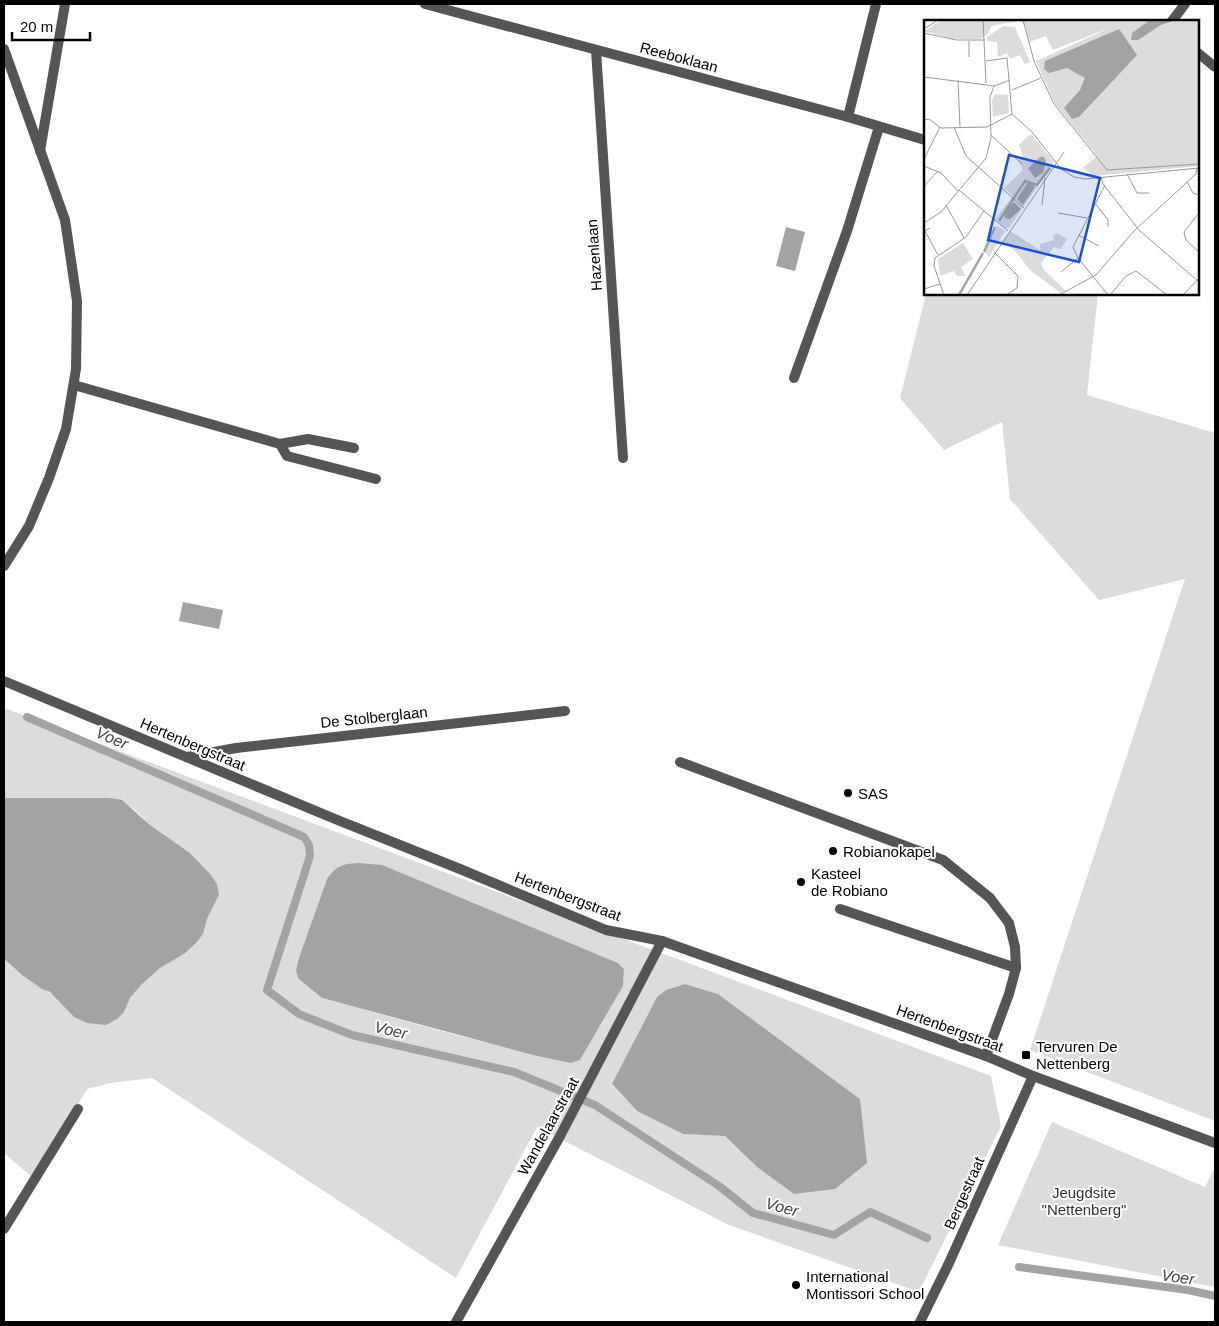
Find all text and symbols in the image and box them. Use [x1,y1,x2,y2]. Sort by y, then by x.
scale bar [12,10,90,42]
text: 20 m [20,18,53,35]
inset map [924,20,1199,295]
street label: Reeboklaan [638,38,720,76]
street label: Hazenlaan [583,219,605,291]
street label: De Stolberglaan [320,703,428,731]
street label: Hertenbergstraat [138,714,249,774]
water label: Voer [93,724,131,753]
place label: SAS [858,785,888,802]
marker: SAS [842,787,854,799]
place label: Robianokapel [843,843,935,860]
marker: Robianokapel [827,845,839,857]
place label: Kasteel de Robiano [811,865,888,899]
street label: Hertenbergstraat [512,868,624,924]
marker: Kasteel de Robiano [795,876,807,888]
street label: Hertenbergstraat [894,1001,1007,1056]
water label: Voer [373,1018,410,1042]
place label: Tervuren De Nettenberg [1036,1038,1118,1072]
marker: Tervuren De Nettenberg [1020,1049,1032,1061]
street label: Wandelaarstraat [514,1073,582,1178]
street label: Bergestraat [940,1153,988,1232]
park label: Jeugdsite "Nettenberg" [1042,1184,1126,1218]
water label: Voer [764,1194,801,1220]
water label: Voer [1160,1266,1196,1288]
place label: International Montissori School [806,1268,924,1302]
marker: International Montissori School [790,1279,802,1291]

